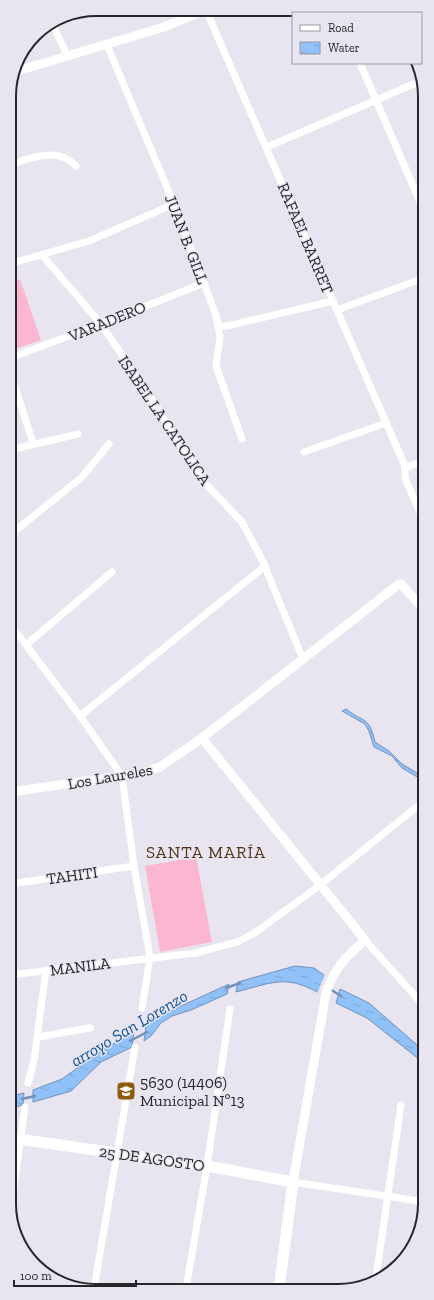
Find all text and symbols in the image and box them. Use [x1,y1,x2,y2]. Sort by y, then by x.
legend [292,12,422,64]
text: Road [328,21,354,35]
text: Water [328,41,360,55]
street label: RAFAEL BARRET [274,180,338,297]
street label: JUAN B. GILL [161,192,212,287]
street label: VARADERO [65,297,149,346]
street label: ISABEL LA CATOLICA [114,352,215,489]
street label: Los Laureles [66,760,154,793]
district label: SANTA MARÍA [146,842,266,862]
street label: TAHITI [45,862,99,889]
street label: MANILA [49,953,112,980]
water label: arroyo San Lorenzo [67,985,191,1071]
place label: 5630 (14406) Municipal Nº13 [140,1073,245,1110]
school or university icon: 5630 (14406) Municipal Nº13 [115,1080,137,1102]
street label: 25 DE AGOSTO [98,1142,206,1175]
scale bar [14,1262,136,1288]
text: 100 m [20,1269,52,1283]

